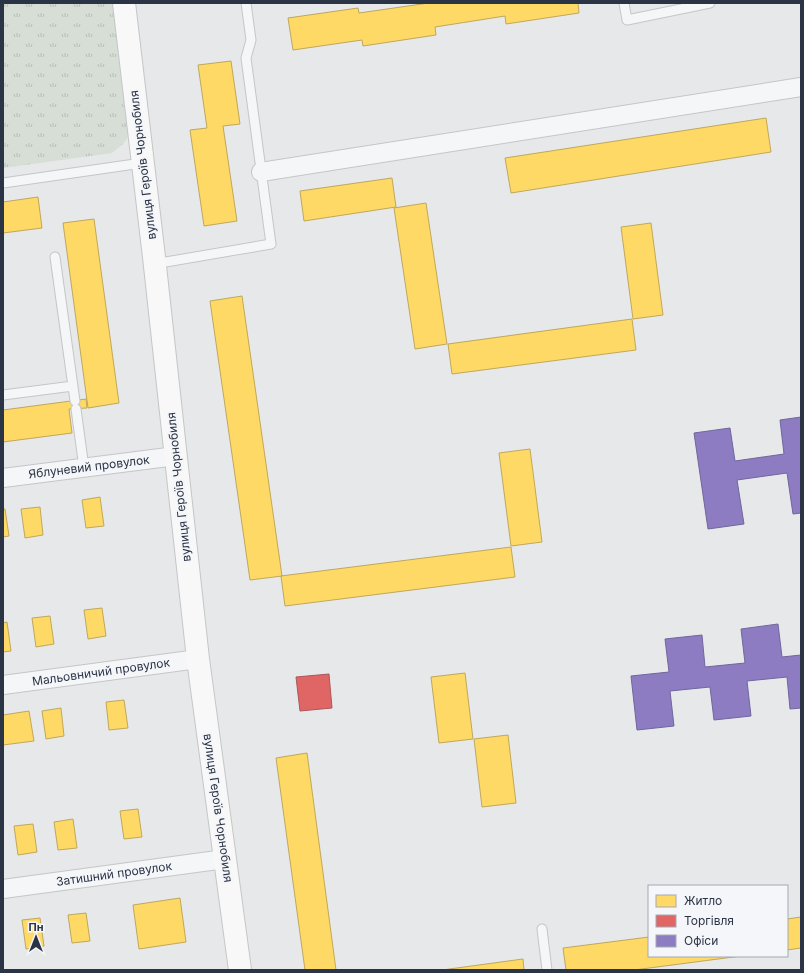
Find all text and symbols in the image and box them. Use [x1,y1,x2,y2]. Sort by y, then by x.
street label: вулиця Героїв Чорнобиля [126,90,159,241]
street label: вулиця Героїв Чорнобиля [163,412,194,563]
street label: Яблуневий провулок [28,452,151,481]
street label: Мальовничий провулок [31,654,171,689]
street label: вулиця Героїв Чорнобиля [201,733,236,883]
street label: Затишний провулок [55,858,173,889]
legend [648,885,788,957]
text: Житло [684,893,722,908]
text: Торгівля [684,913,734,928]
north arrow [16,917,56,957]
text: Пн [28,920,44,934]
text: Офіси [684,933,718,948]

